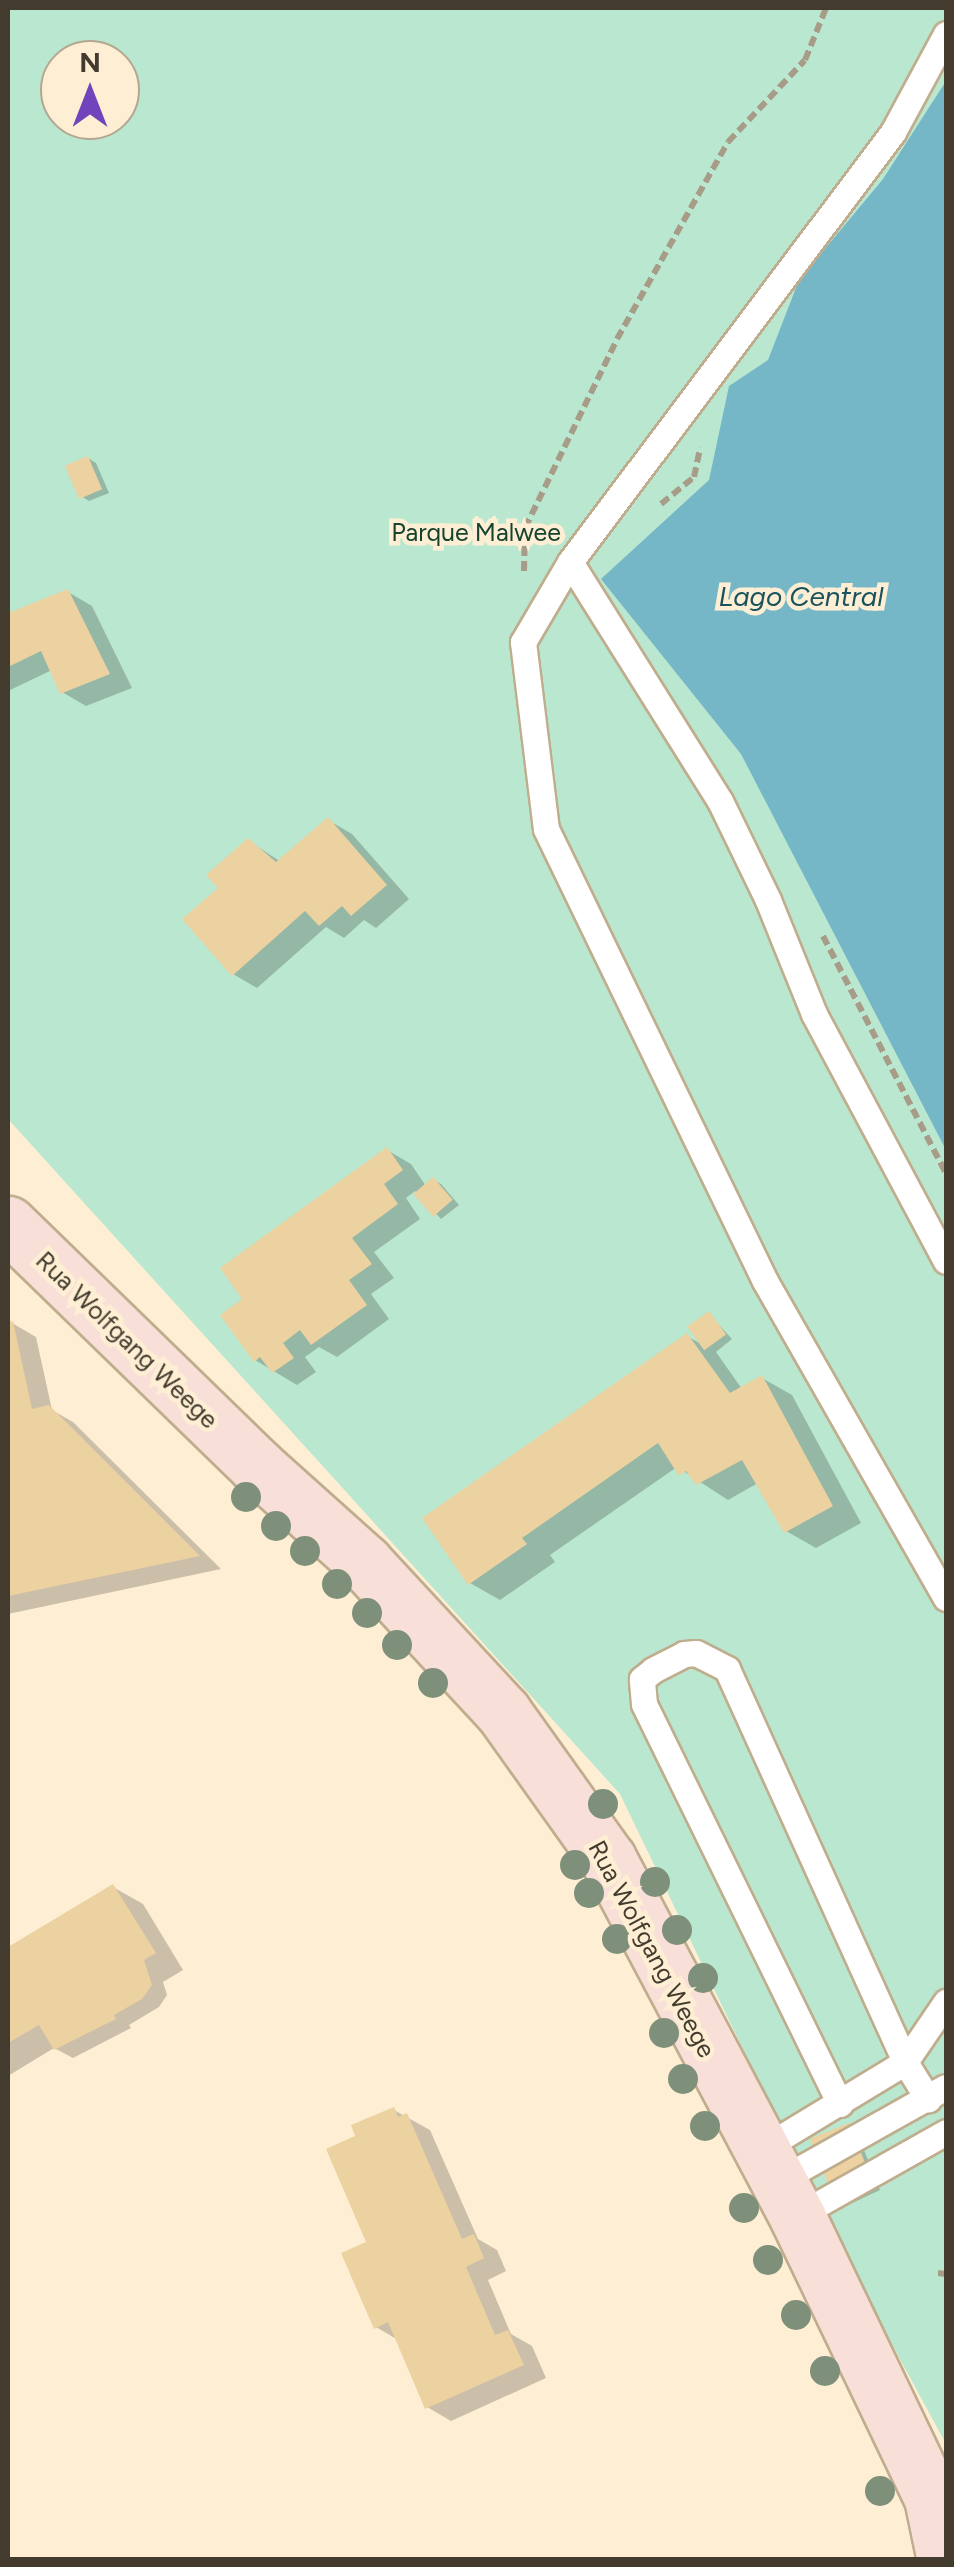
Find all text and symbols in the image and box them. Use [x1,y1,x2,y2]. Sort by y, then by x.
north arrow [40,40,140,140]
text: N [79,45,101,79]
park label: Parque Malwee [391,517,561,547]
water label: Lago Central [719,579,883,613]
street label: Rua Wolfgang Weege [30,1245,224,1435]
street label: Rua Wolfgang Weege [582,1835,722,2063]

